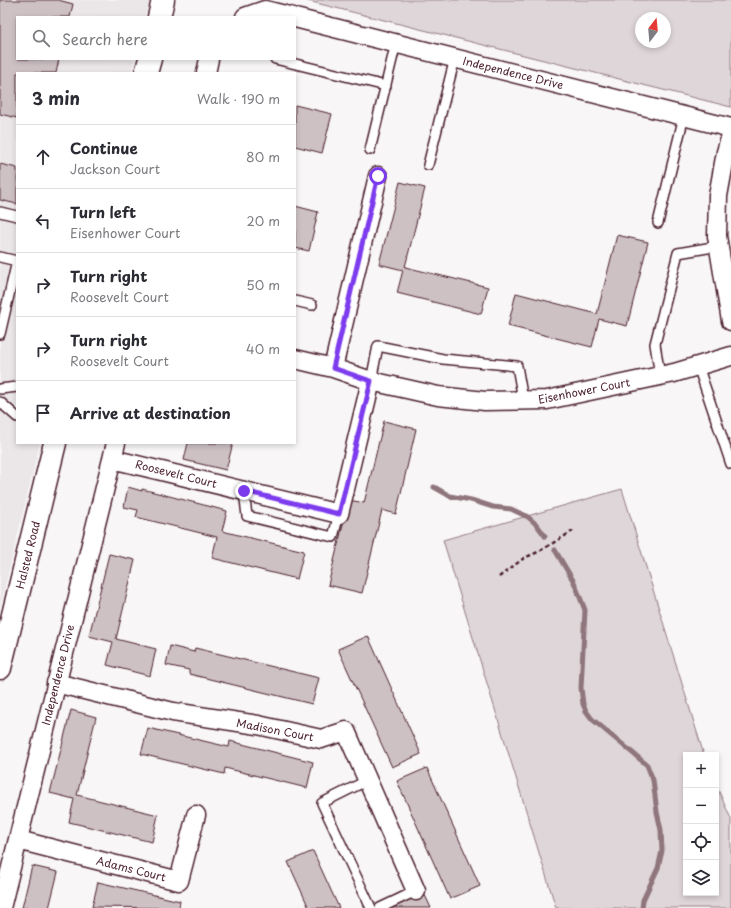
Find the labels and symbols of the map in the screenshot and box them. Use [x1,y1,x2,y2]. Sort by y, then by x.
north arrow [635,12,671,48]
street label: Independence Drive [461,52,565,93]
route start [369,167,387,185]
street label: Eisenhower Court [537,373,632,408]
street label: Roosevelt Court [134,455,219,492]
route end [235,482,253,500]
street label: Halsted Road [11,519,44,591]
street label: Independence Drive [37,623,78,727]
street label: Madison Court [235,714,316,745]
street label: Adams Court [95,852,168,885]

